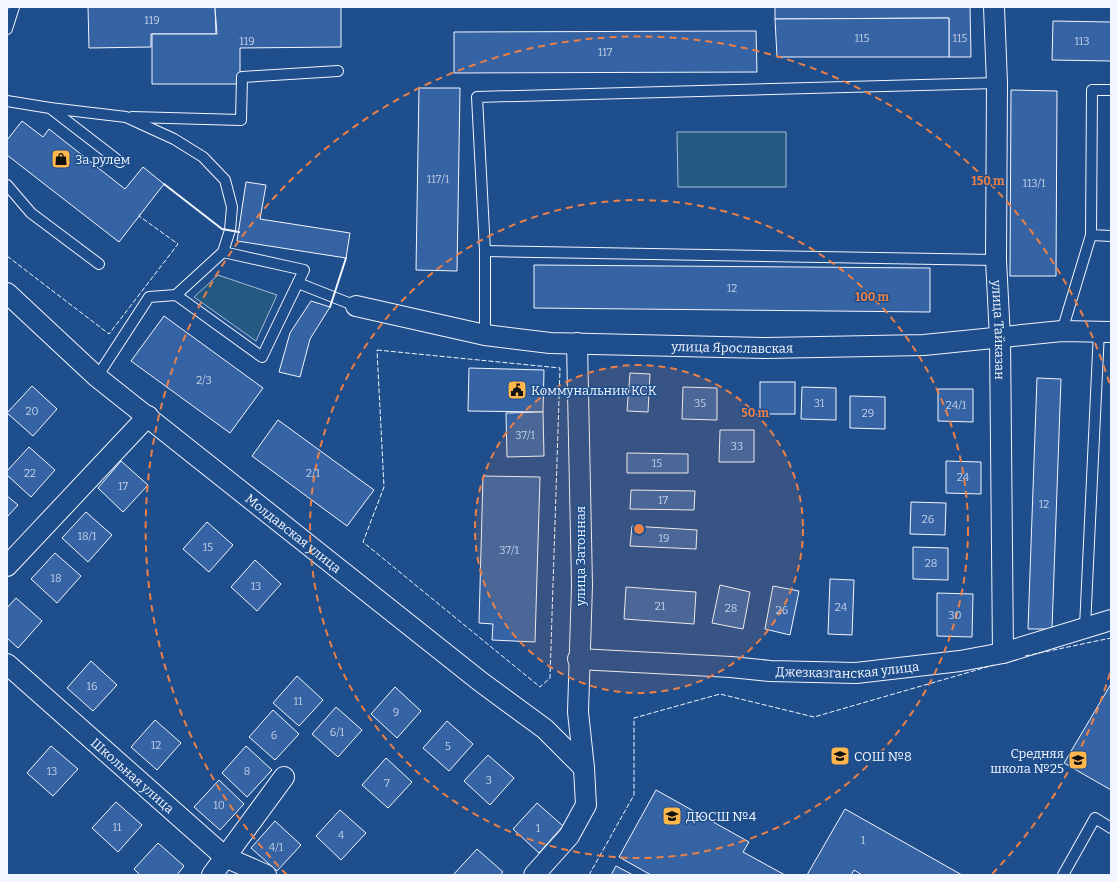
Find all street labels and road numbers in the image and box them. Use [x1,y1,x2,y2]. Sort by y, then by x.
street label: улица Тайказан [989,279,1008,380]
street label: улица Ярославская [670,338,793,356]
street label: Молдавская улица [243,491,344,576]
street label: улица Затонная [573,506,588,607]
street label: Джезказганская улица [776,658,920,681]
street label: Школьная улица [88,735,177,816]

